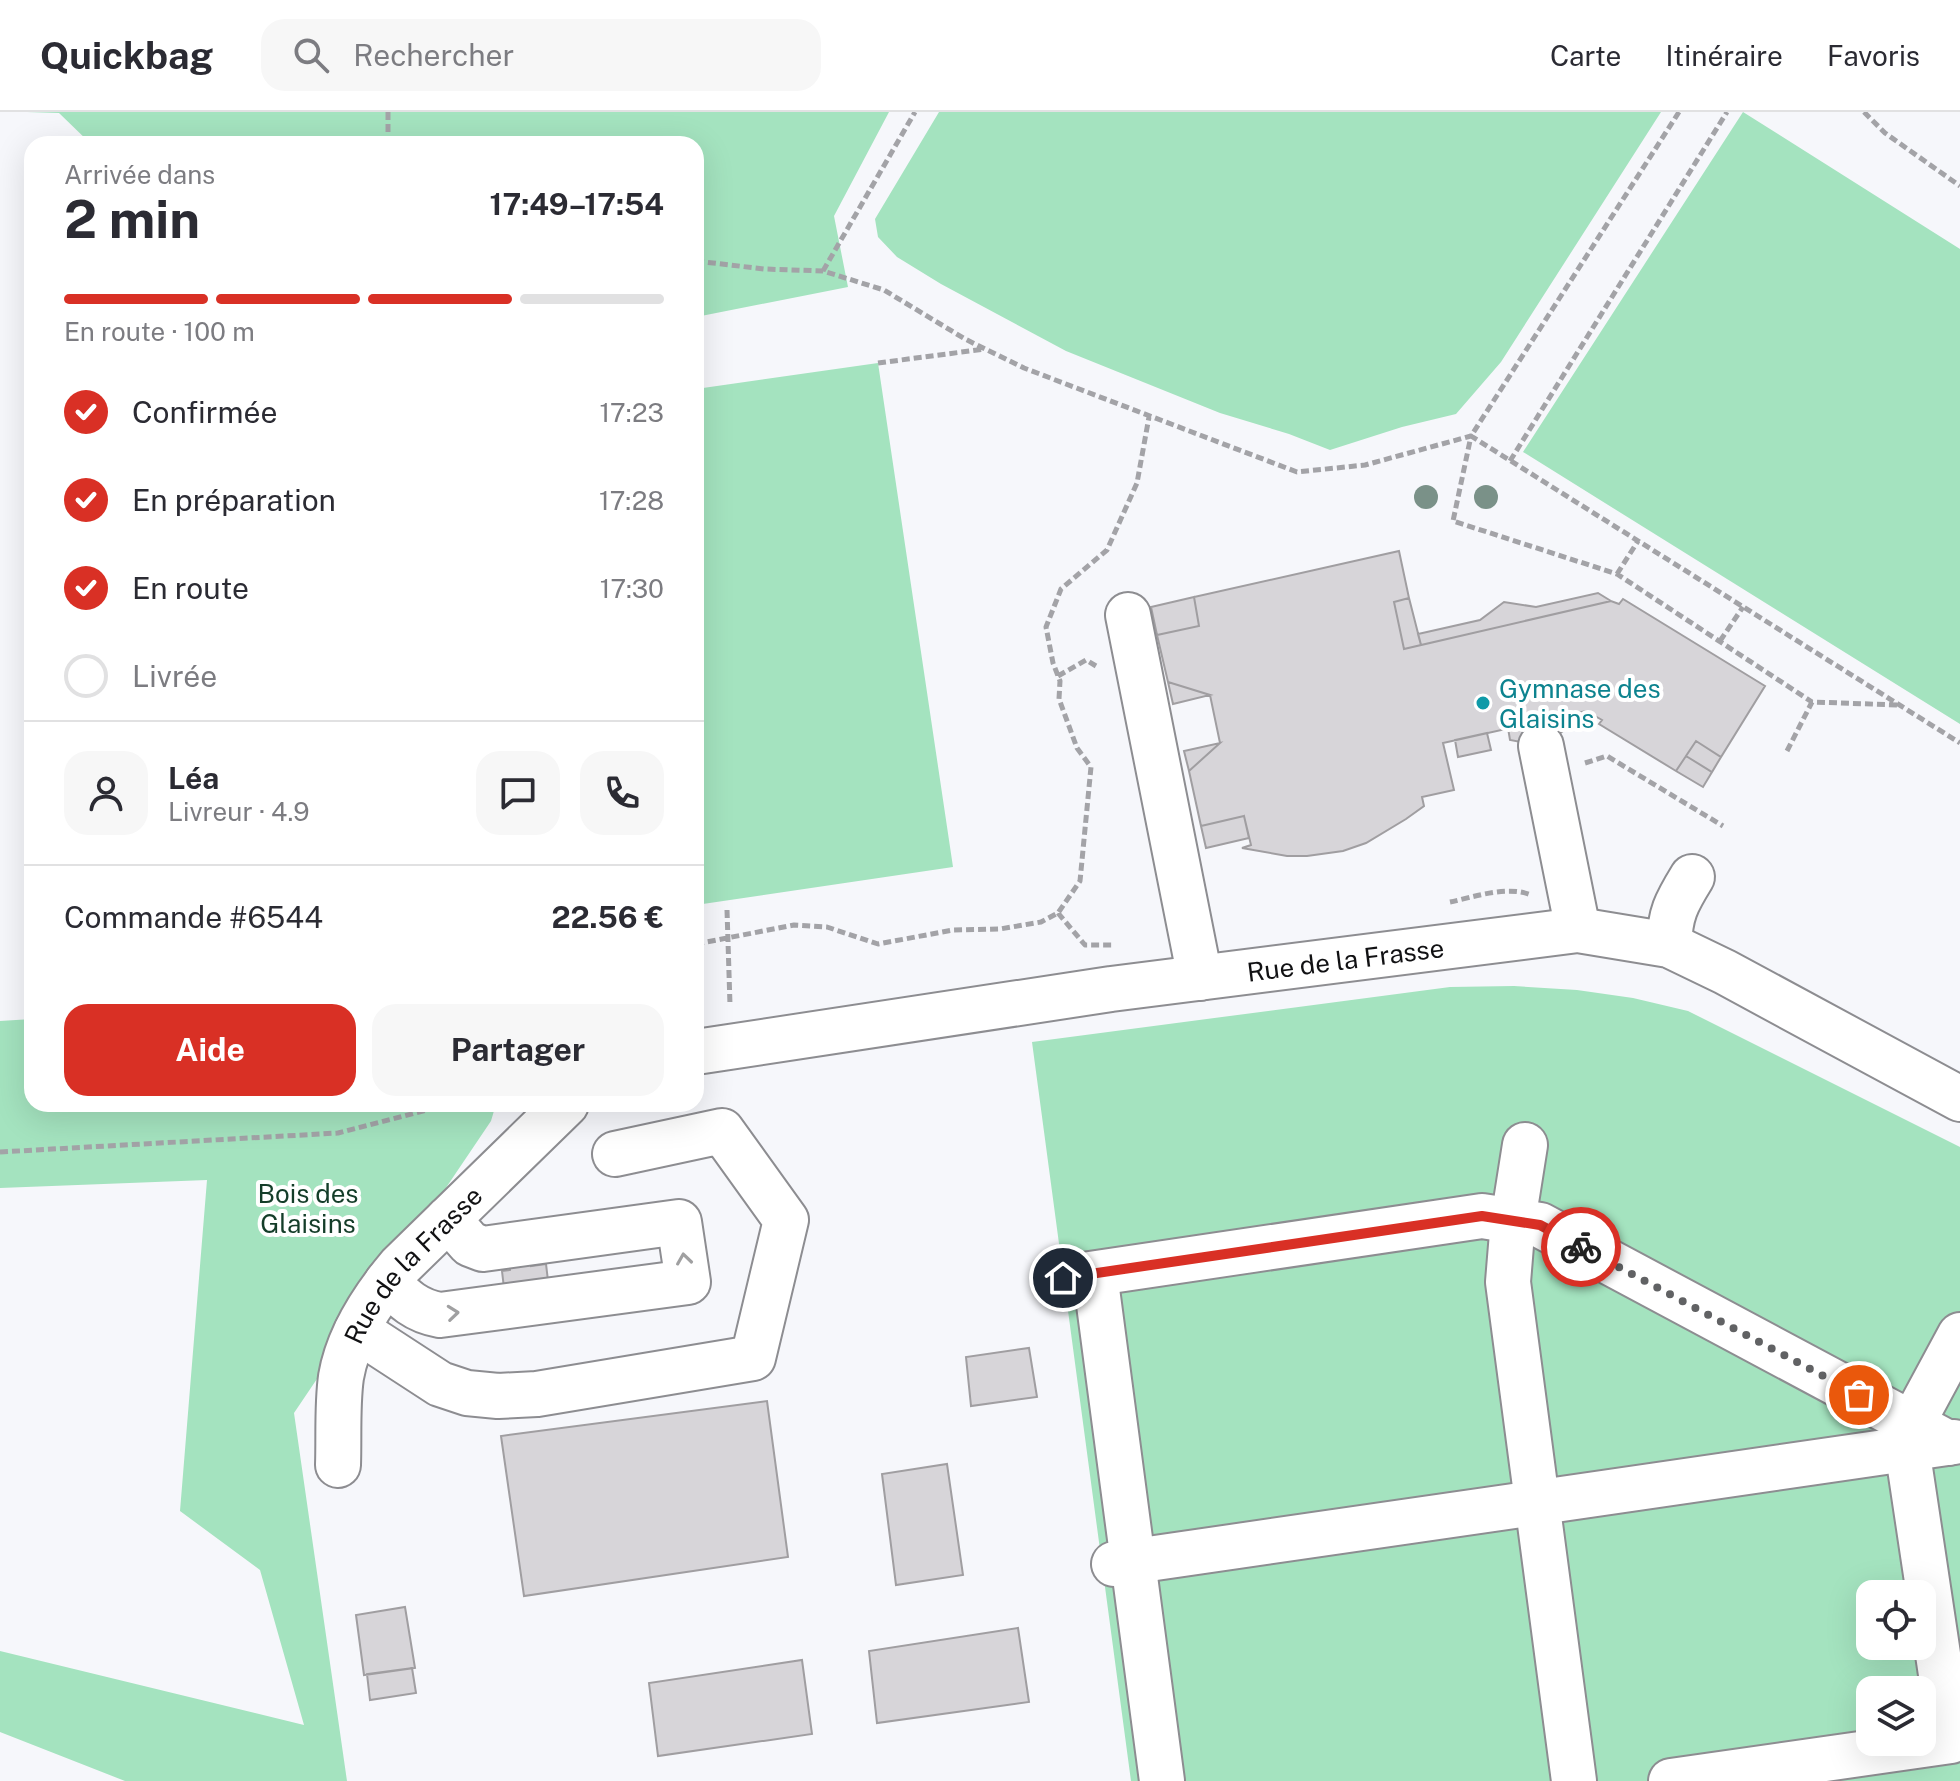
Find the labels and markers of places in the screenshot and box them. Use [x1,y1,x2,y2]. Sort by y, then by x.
place label: Gymnase des Glaisins [1499,673,1661,734]
marker: Gymnase des Glaisins [1474,694,1492,712]
pin [1029,1244,1097,1312]
pin [1825,1361,1893,1429]

